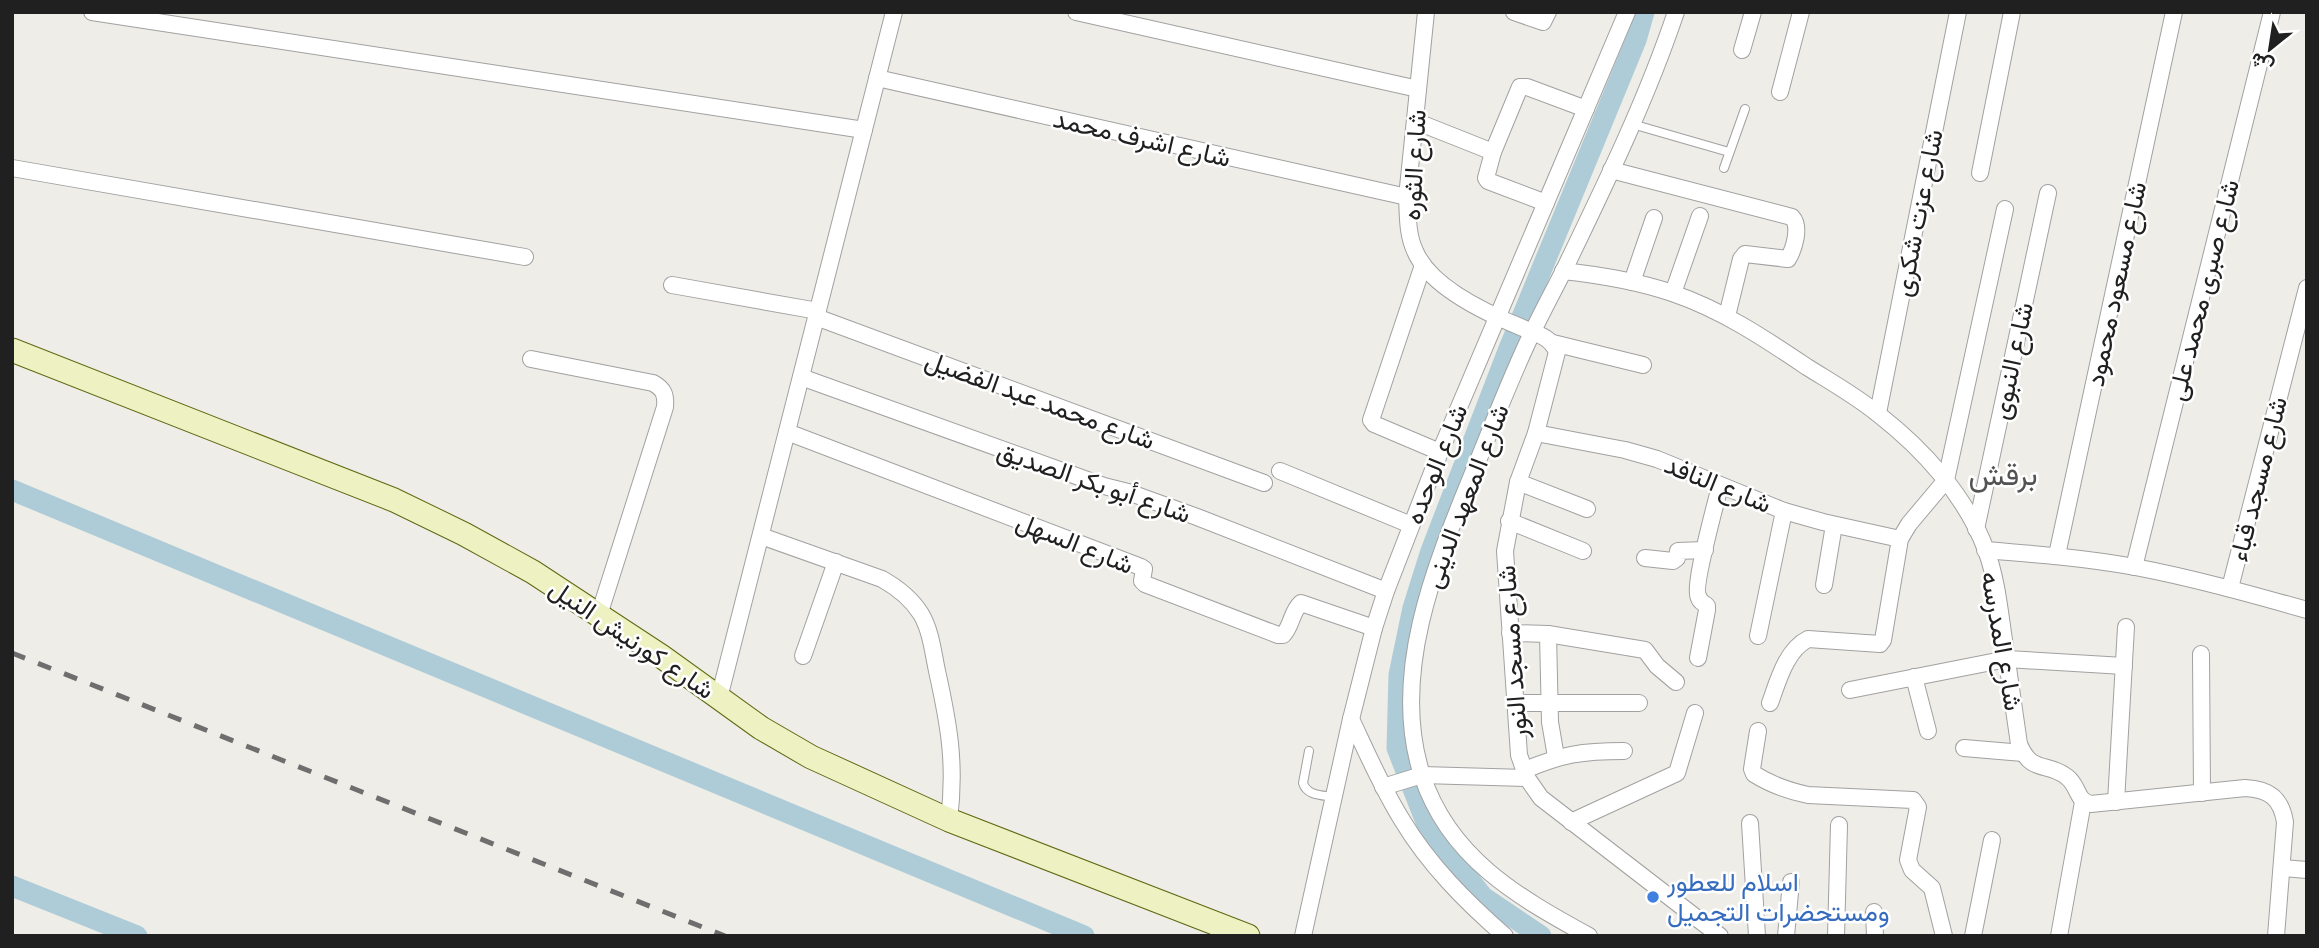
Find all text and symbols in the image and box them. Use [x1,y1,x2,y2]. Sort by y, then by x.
north arrow [2235,14,2305,84]
text: ش [2245,48,2277,80]
street label: شارع اشرف محمد [1050,101,1234,176]
street label: شارع الثوره [1394,109,1435,221]
street label: شارع عزت شكرى [1885,126,1952,300]
street label: شارع صبرى محمد على [2159,176,2248,404]
street label: شارع مسعود محمود [2078,178,2155,390]
street label: شارع النبوى [1983,299,2042,423]
street label: شارع محمد عبد الفضيل [920,343,1160,458]
street label: شارع مسجد قباء [2221,393,2296,565]
street label: شارع الوحده [1397,399,1476,529]
street label: شارع المعهد الدينى [1415,399,1518,593]
street label: شارع أبو بكر الصديق [992,433,1195,532]
street label: شارع النافد [1659,447,1777,522]
district label: برقش [1968,454,2038,493]
street label: شارع السهل [1011,504,1139,583]
street label: شارع مسجد النور [1489,564,1536,741]
street label: شارع المدرسه [1972,569,2031,714]
street label: شارع كورنيش النيل [542,571,721,708]
place label: اسلام للعطور ومستحضرات التجميل [1666,865,1890,928]
marker: اسلام للعطور ومستحضرات التجميل [1645,889,1661,905]

